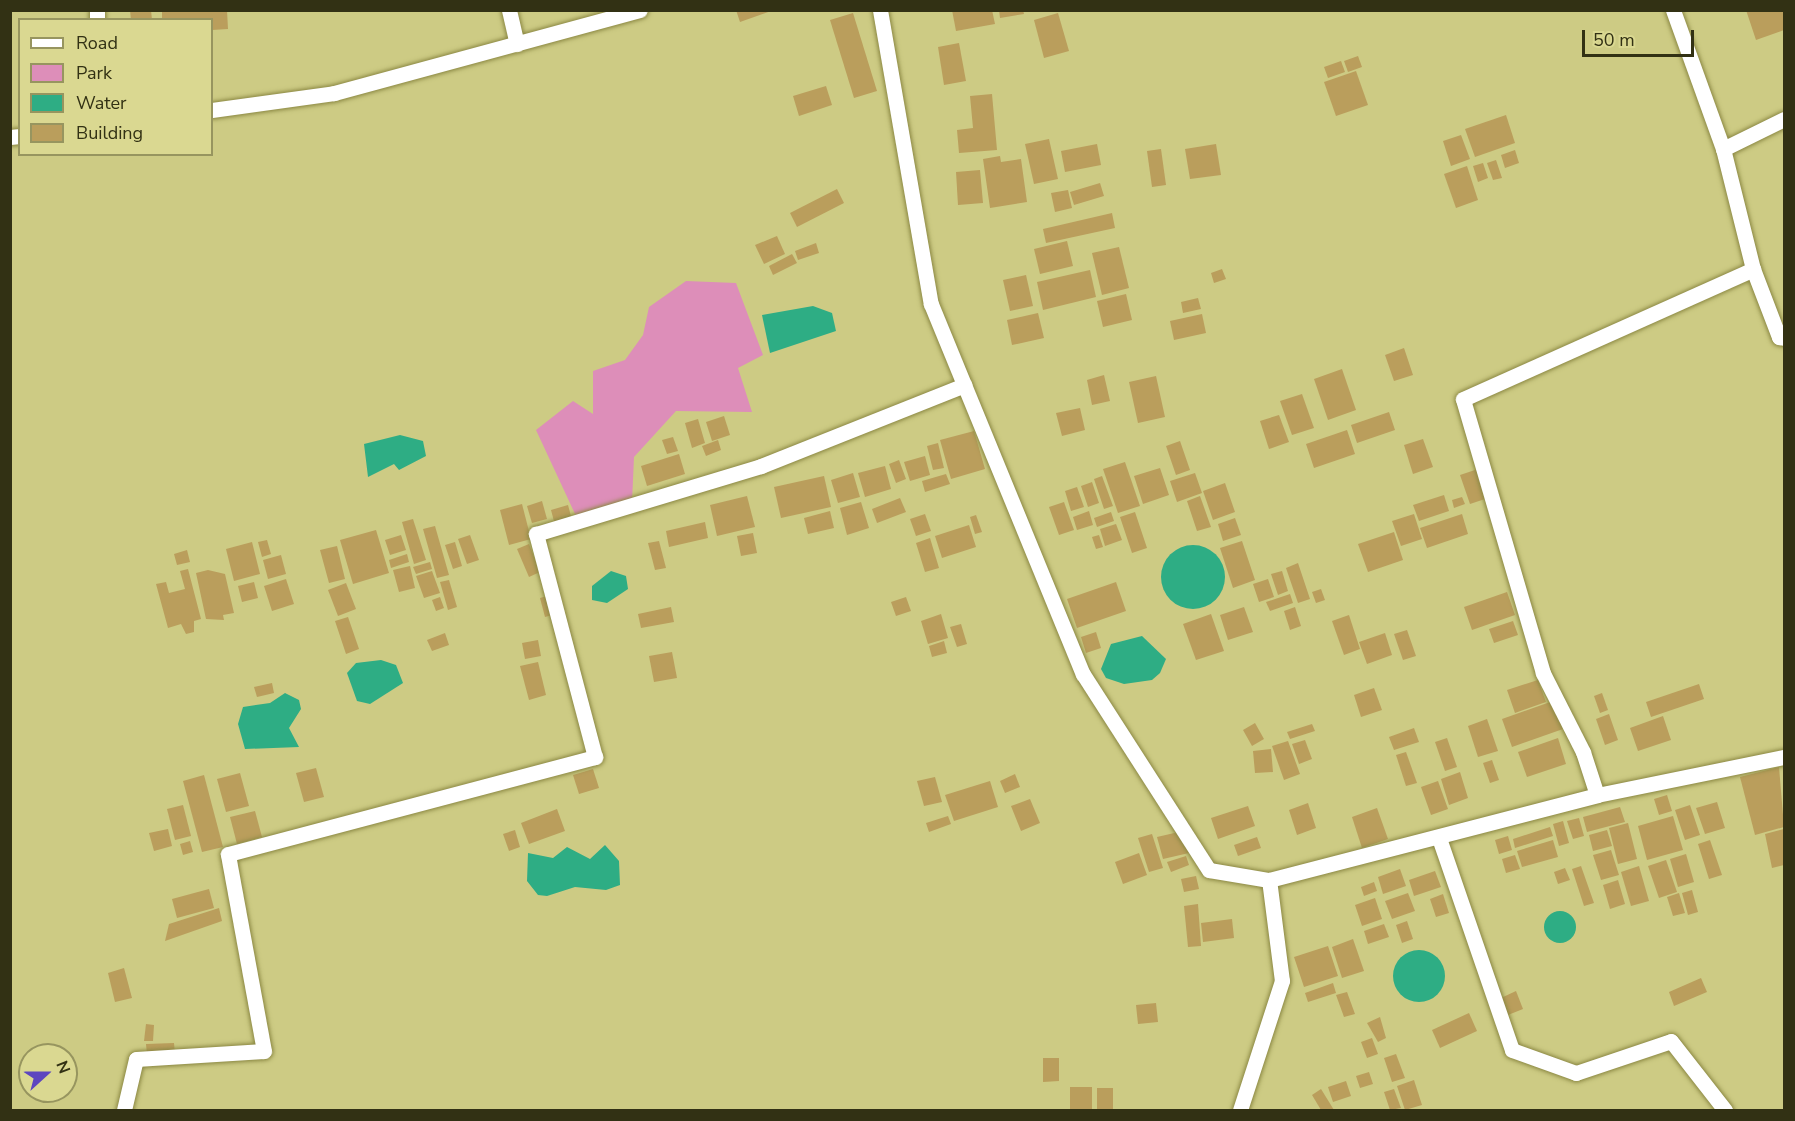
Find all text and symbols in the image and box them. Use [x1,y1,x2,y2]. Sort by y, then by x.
legend [18,18,213,156]
scale bar [1585,18,1698,56]
text: 50 m [1593,28,1635,52]
text: Road [76,31,118,55]
text: Park [76,61,112,85]
text: Water [76,91,127,115]
text: Building [76,121,143,145]
north arrow [18,1043,78,1103]
text: N [51,1058,75,1077]

